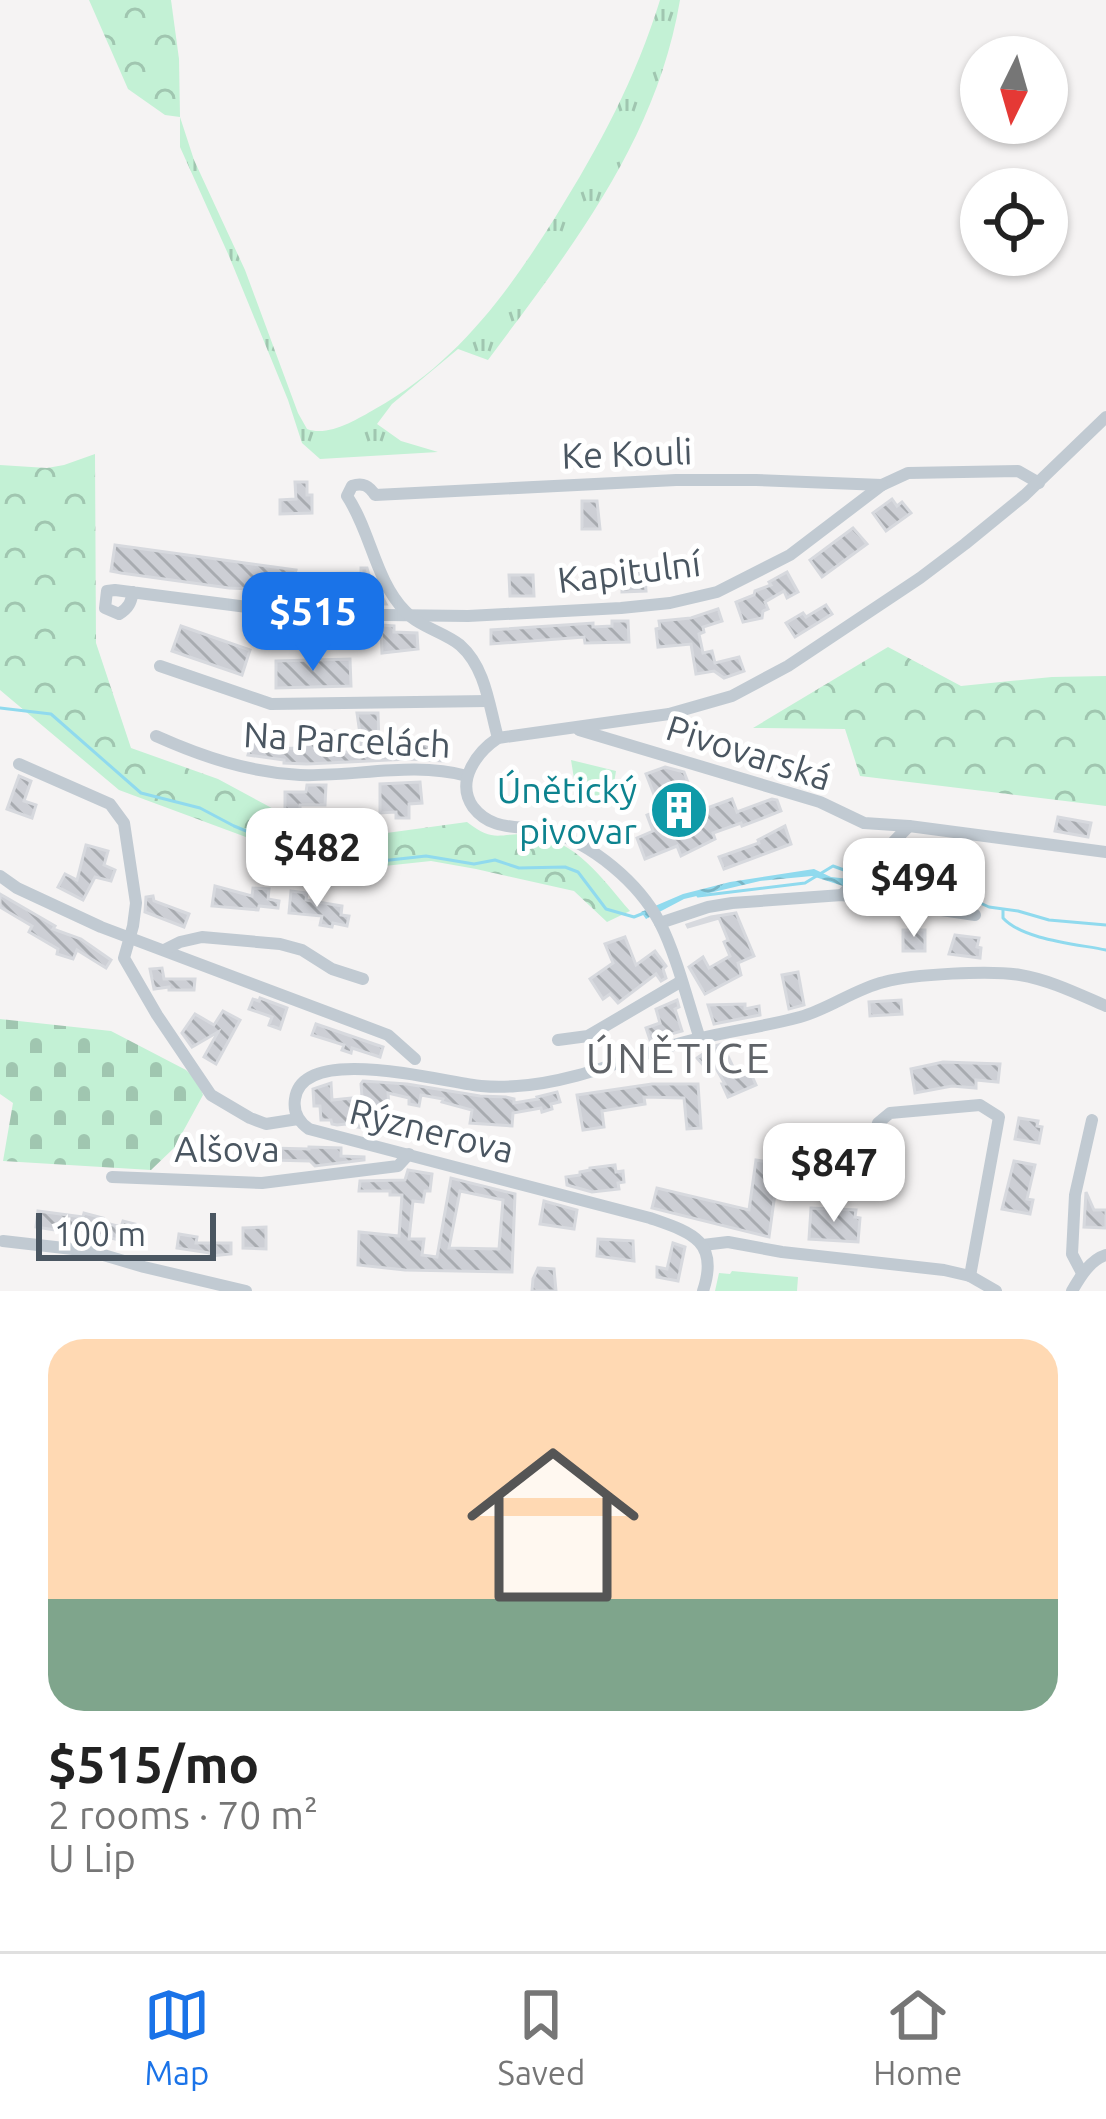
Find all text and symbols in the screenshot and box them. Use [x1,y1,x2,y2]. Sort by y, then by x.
north arrow [960,36,1068,144]
map controls [960,36,1068,276]
button: locate [960,168,1068,276]
street label: Ke Kouli [561,430,693,476]
street label: Kapitulní [555,542,704,600]
pin: $515 [242,572,384,674]
text: $515 [269,589,357,632]
street label: Pivovarská [662,706,836,798]
street label: Na Parcelách [242,713,452,765]
place label: Únětický pivovar [497,769,637,851]
building icon: Únětický pivovar [648,779,710,841]
pin: $482 [246,808,388,910]
text: $482 [273,825,361,868]
pin: $494 [843,838,985,940]
text: $494 [870,855,958,898]
district label: ÚNĚTICE [586,1034,772,1081]
street label: Rýznerova [346,1090,518,1170]
pin: $847 [763,1123,905,1225]
street label: Alšova [174,1128,280,1169]
text: $847 [790,1140,878,1183]
scale bar [36,1207,216,1260]
text: 100 m [54,1215,146,1252]
icon: home [445,1417,661,1633]
text: $515/mo [48,1735,259,1793]
text: 2 rooms · 70 m² [48,1793,318,1836]
text: U Lip [48,1836,136,1879]
tab: Map [144,1982,210,2091]
tab: Saved [498,1982,585,2091]
tab: Home [873,1982,962,2091]

